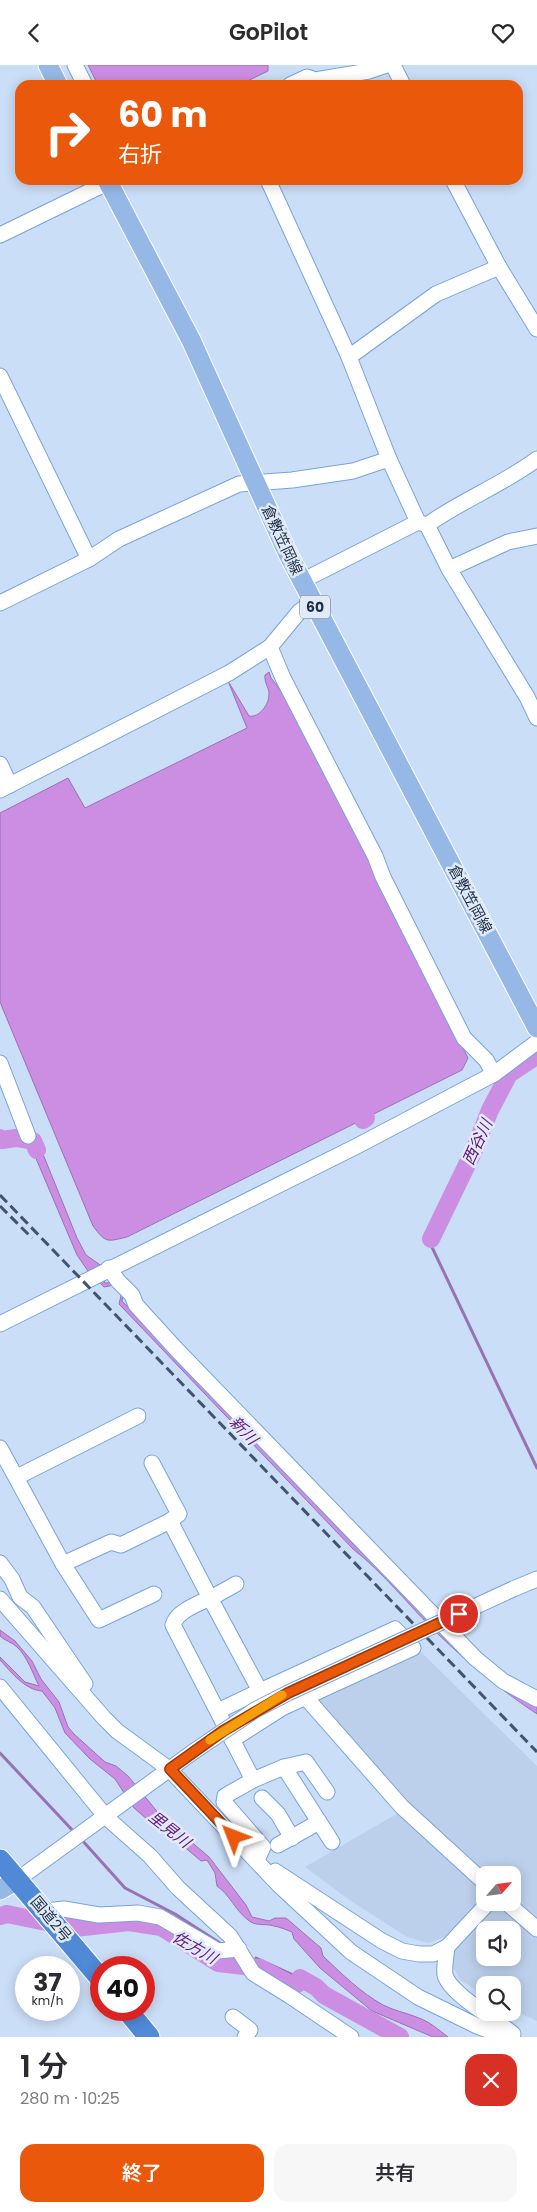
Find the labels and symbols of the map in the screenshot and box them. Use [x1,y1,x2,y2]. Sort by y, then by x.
street label: 倉敷笠岡線 [257,501,308,578]
road number: 60 [300,595,330,619]
street label: 倉敷笠岡線 [444,861,497,937]
water label: 西谷川 [457,1114,499,1169]
water label: 新川 [224,1411,264,1451]
pin [438,1593,480,1635]
water label: 里見川 [144,1806,197,1854]
position arrow [207,1810,259,1862]
north arrow [476,1866,521,1911]
street label: 国道2号 [26,1891,77,1946]
water label: 佐方川 [168,1925,223,1970]
speed limit sign: 40 [90,1956,155,2021]

